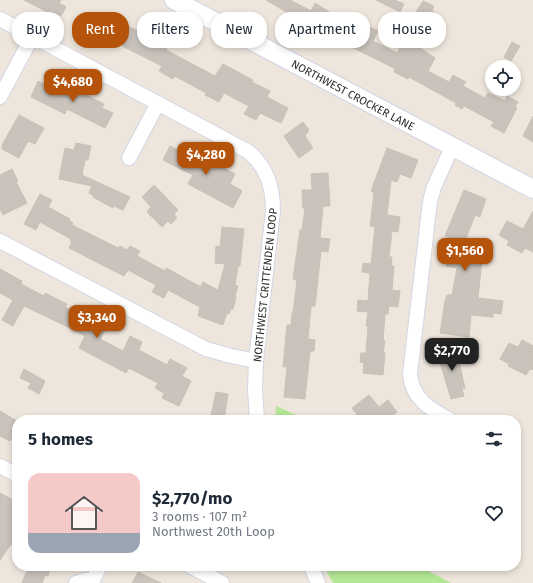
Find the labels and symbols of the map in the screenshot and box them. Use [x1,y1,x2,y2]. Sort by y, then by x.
street label: NORTHWEST CROCKER LANE [289,57,417,134]
pin: $4,680 [40,69,106,103]
pin: $4,280 [173,142,239,176]
street label: NORTHWEST CRITTENDEN LOOP [251,207,280,363]
pin: $1,560 [432,238,498,272]
pin: $3,340 [64,305,130,339]
pin: $2,770 [419,338,485,372]

